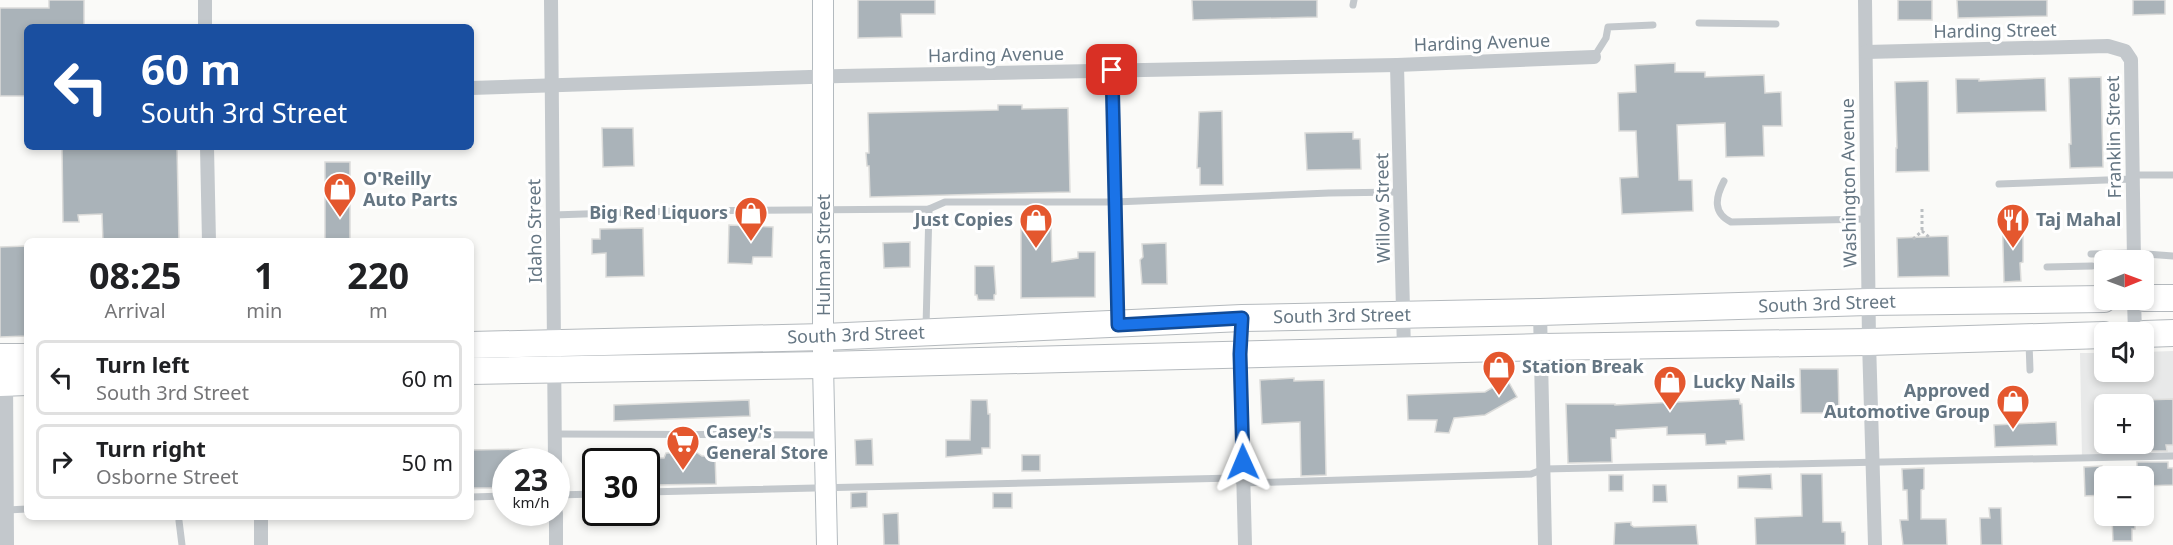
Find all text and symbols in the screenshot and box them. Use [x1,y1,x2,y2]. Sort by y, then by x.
street label: Harding Street [1933,17,2057,43]
street label: Harding Avenue [1413,28,1550,56]
text: 60 m [141,40,241,97]
street label: Harding Avenue [928,41,1064,67]
pin [1086,44,1137,95]
icon: left [42,48,120,126]
icon: arrive [1095,53,1128,86]
street label: Franklin Street [2100,75,2126,199]
text: South 3rd Street [141,94,347,131]
street label: Washington Avenue [1835,98,1861,268]
street label: Willow Street [1369,152,1395,263]
place label: O'Reilly Auto Parts [363,166,458,211]
shop icon: O'Reilly Auto Parts [322,171,358,218]
street label: Idaho Street [521,178,547,283]
street label: Hulman Street [811,193,835,316]
shop icon: Big Red Liquors [733,195,769,242]
place label: Big Red Liquors [589,200,728,224]
shop icon: Just Copies [1018,202,1054,249]
restaurant icon: Taj Mahal [1995,202,2031,249]
place label: Just Copies [912,207,1013,231]
place label: Taj Mahal [2036,207,2121,231]
north arrow [2094,250,2154,310]
map controls [2094,250,2154,526]
text: 08:25 [89,251,181,300]
text: 1 [254,251,275,300]
text: 220 [347,251,409,300]
street label: South 3rd Street [1758,289,1897,317]
text: Arrival [105,297,166,324]
text: min [246,297,282,324]
text: m [369,297,388,324]
street label: South 3rd Street [1273,302,1411,328]
street label: South 3rd Street [787,320,926,348]
button: sound [2094,322,2154,382]
text: Turn left [96,349,190,379]
shop icon: Station Break [1481,349,1517,396]
place label: Station Break [1522,354,1645,378]
icon: left [45,361,78,394]
text: 60 m [402,363,453,393]
shop icon: Lucky Nails [1652,364,1688,411]
place label: Lucky Nails [1693,369,1795,393]
place label: Approved Automotive Group [1824,378,1990,423]
text: South 3rd Street [96,379,249,406]
shop icon: Approved Automotive Group [1995,383,2031,430]
button: + [2094,394,2154,454]
place label: Casey's General Store [706,419,828,464]
supermarket icon: Casey's General Store [665,424,701,471]
position arrow [1211,430,1275,494]
text: Turn right [96,433,206,463]
icon: right [45,445,78,478]
text: 50 m [402,447,453,477]
speed limit sign: 30 [582,448,660,526]
text: 23 [514,459,548,500]
text: Osborne Street [96,463,239,490]
button: − [2094,466,2154,526]
text: km/h [513,492,549,512]

